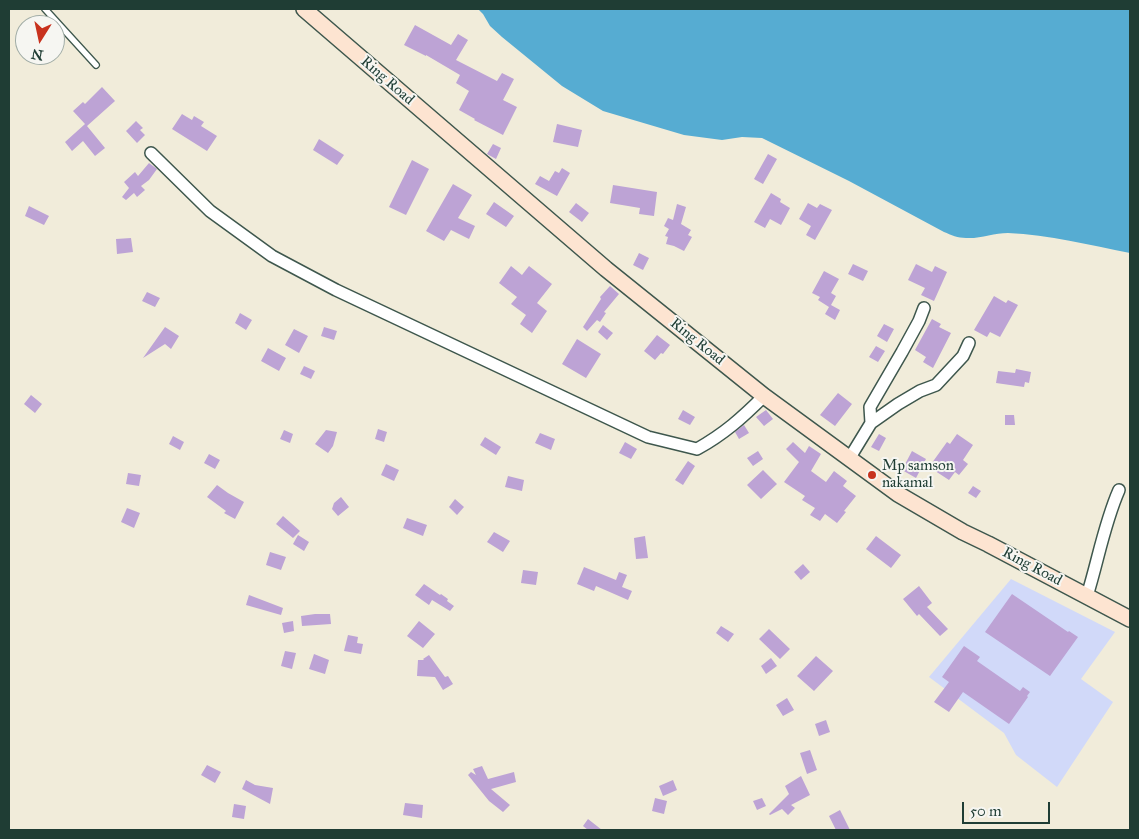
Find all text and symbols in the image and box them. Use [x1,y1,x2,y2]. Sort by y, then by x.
north arrow [15,15,65,65]
text: N [30,45,45,64]
street label: Ring Road [357,53,417,109]
street label: Ring Road [666,315,728,369]
place label: Mp samson nakamal [882,457,954,492]
marker: Mp samson nakamal [866,469,878,481]
street label: Ring Road [999,544,1065,590]
scale bar [964,792,1052,824]
text: 50 m [970,802,1002,820]

